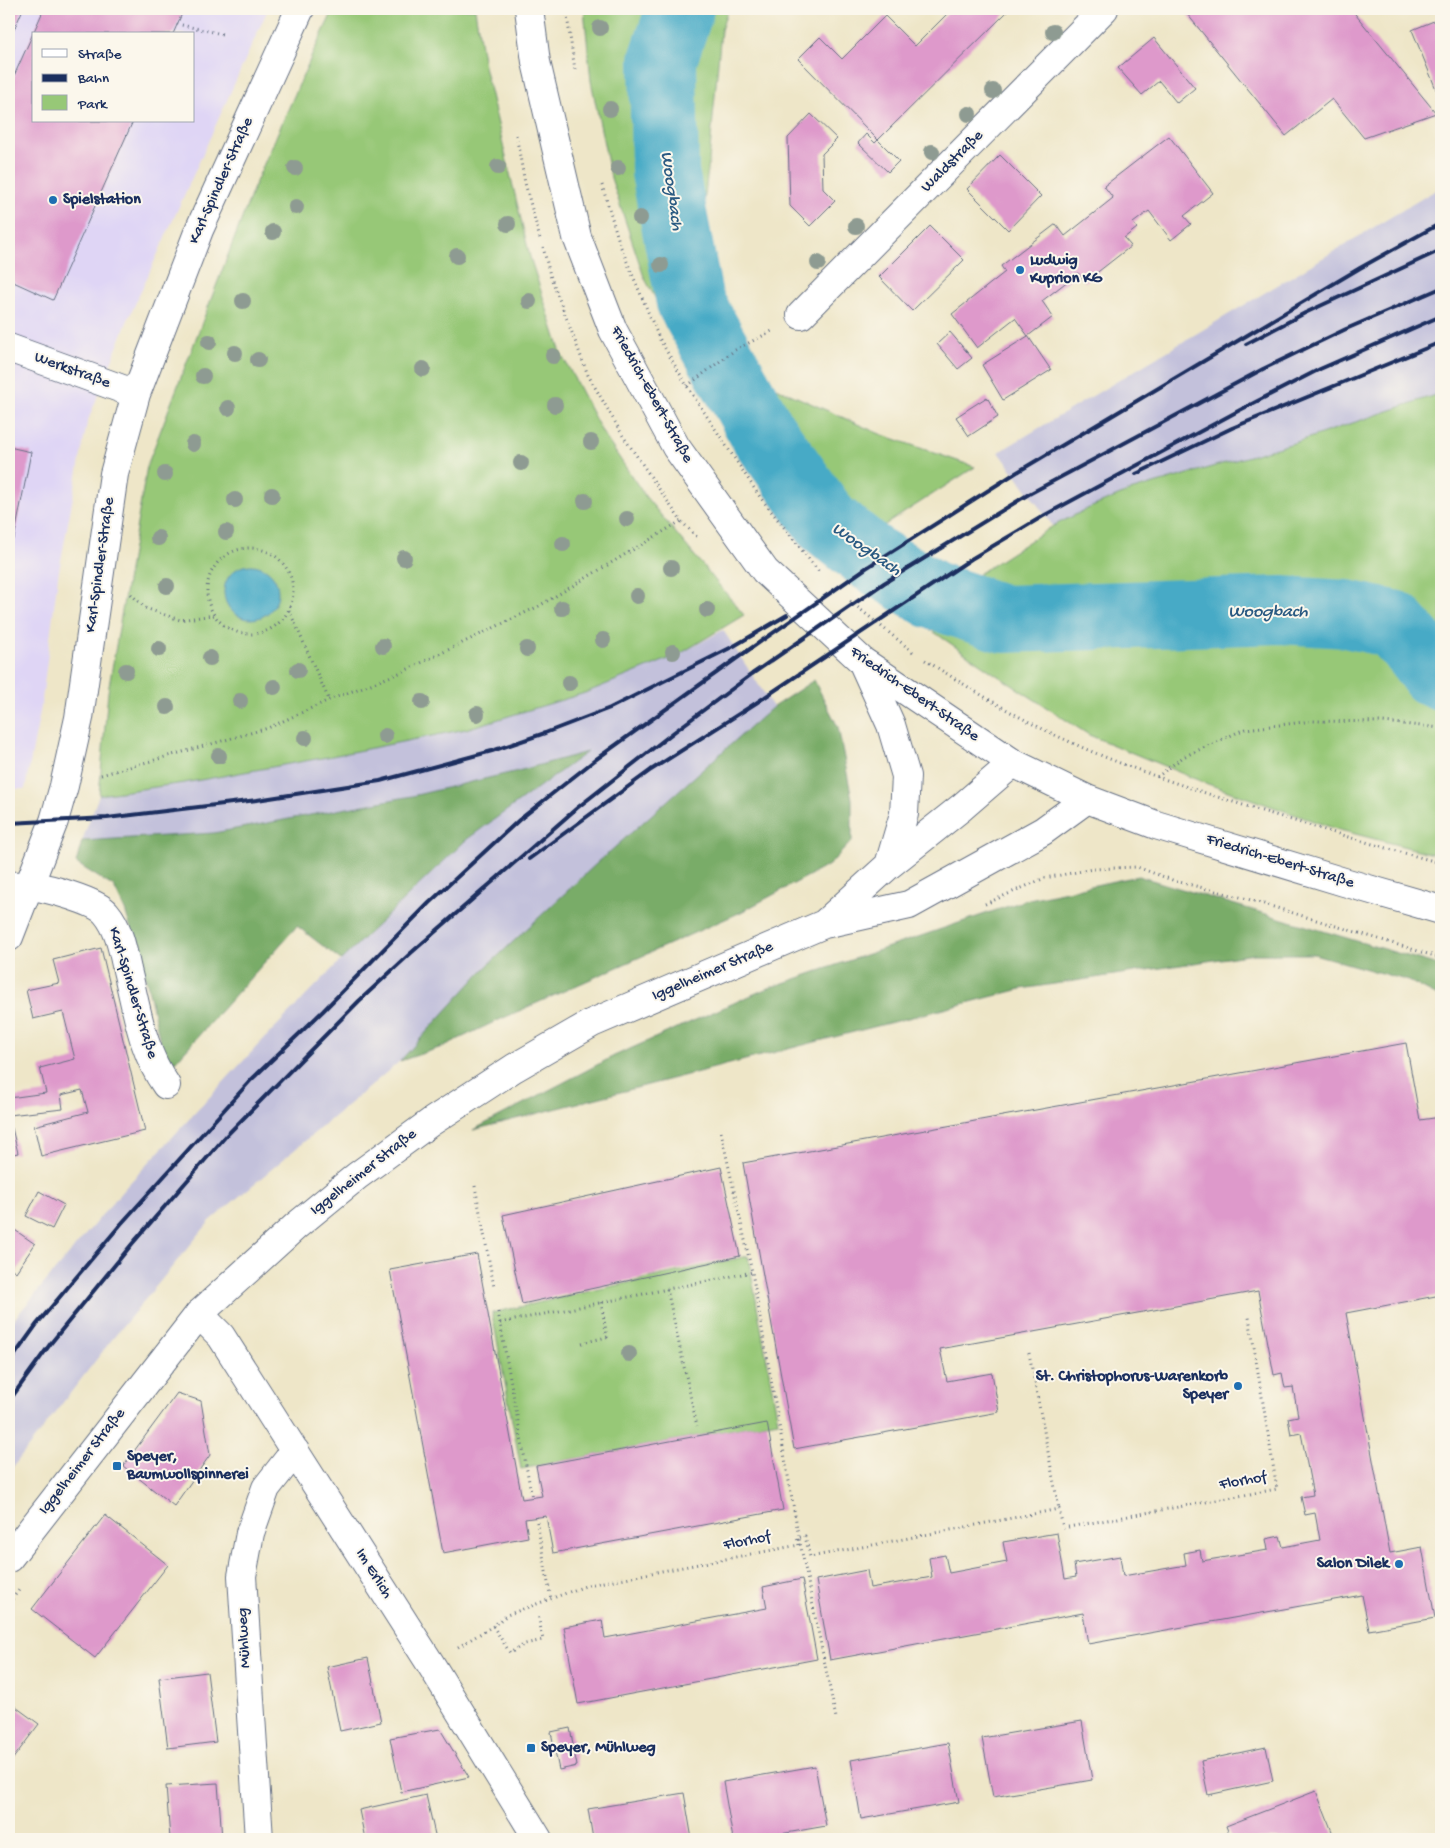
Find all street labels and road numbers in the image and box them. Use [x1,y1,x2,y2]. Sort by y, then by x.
street label: Karl-Spindler-Straße [186,114,259,247]
street label: Waldstraße [918,126,989,197]
street label: Friedrich-Ebert-Straße [605,322,697,467]
street label: Werkstraße [31,348,113,394]
street label: Karl-Spindler-Straße [82,495,120,634]
street label: Friedrich-Ebert-Straße [845,643,983,747]
street label: Friedrich-Ebert-Straße [1203,830,1357,894]
street label: Karl-Spindler-Straße [103,925,161,1062]
street label: Iggelheimer Straße [650,938,777,1006]
street label: Iggelheimer Straße [307,1125,422,1220]
street label: Iggelheimer Straße [36,1404,131,1519]
street label: Florhof [1217,1468,1269,1496]
street label: Florhof [721,1528,773,1556]
street label: Im Erlich [350,1545,396,1603]
street label: Mühlweg [234,1607,256,1669]

